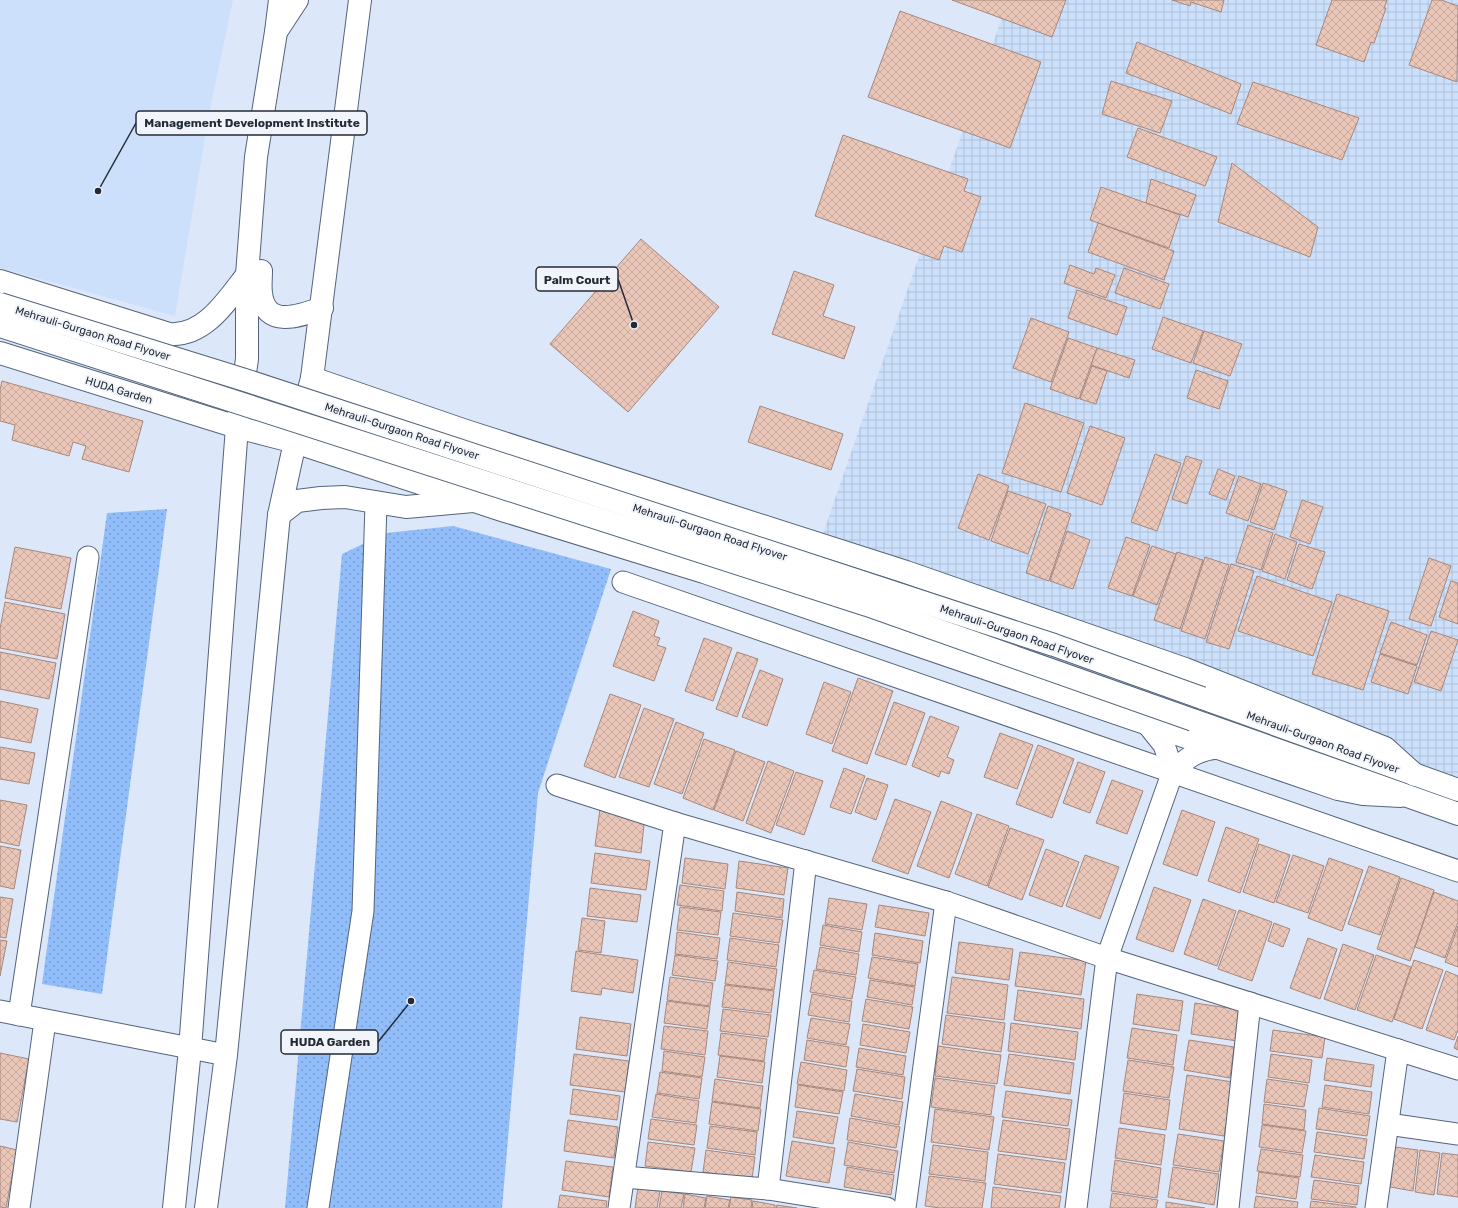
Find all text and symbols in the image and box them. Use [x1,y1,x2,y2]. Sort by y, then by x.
callout: Management Development Institute [136,111,367,135]
text: Management Development Institute [144,116,360,130]
callout: Palm Court [536,267,618,291]
text: Palm Court [544,273,611,287]
street label: Mehrauli-Gurgaon Road Flyover [14,304,173,364]
street label: HUDA Garden [84,374,154,407]
street label: Mehrauli-Gurgaon Road Flyover [323,400,481,463]
street label: Mehrauli-Gurgaon Road Flyover [631,501,789,564]
street label: Mehrauli-Gurgaon Road Flyover [938,602,1096,667]
street label: Mehrauli-Gurgaon Road Flyover [1245,709,1402,776]
callout: HUDA Garden [281,1030,378,1054]
text: HUDA Garden [290,1035,370,1049]

